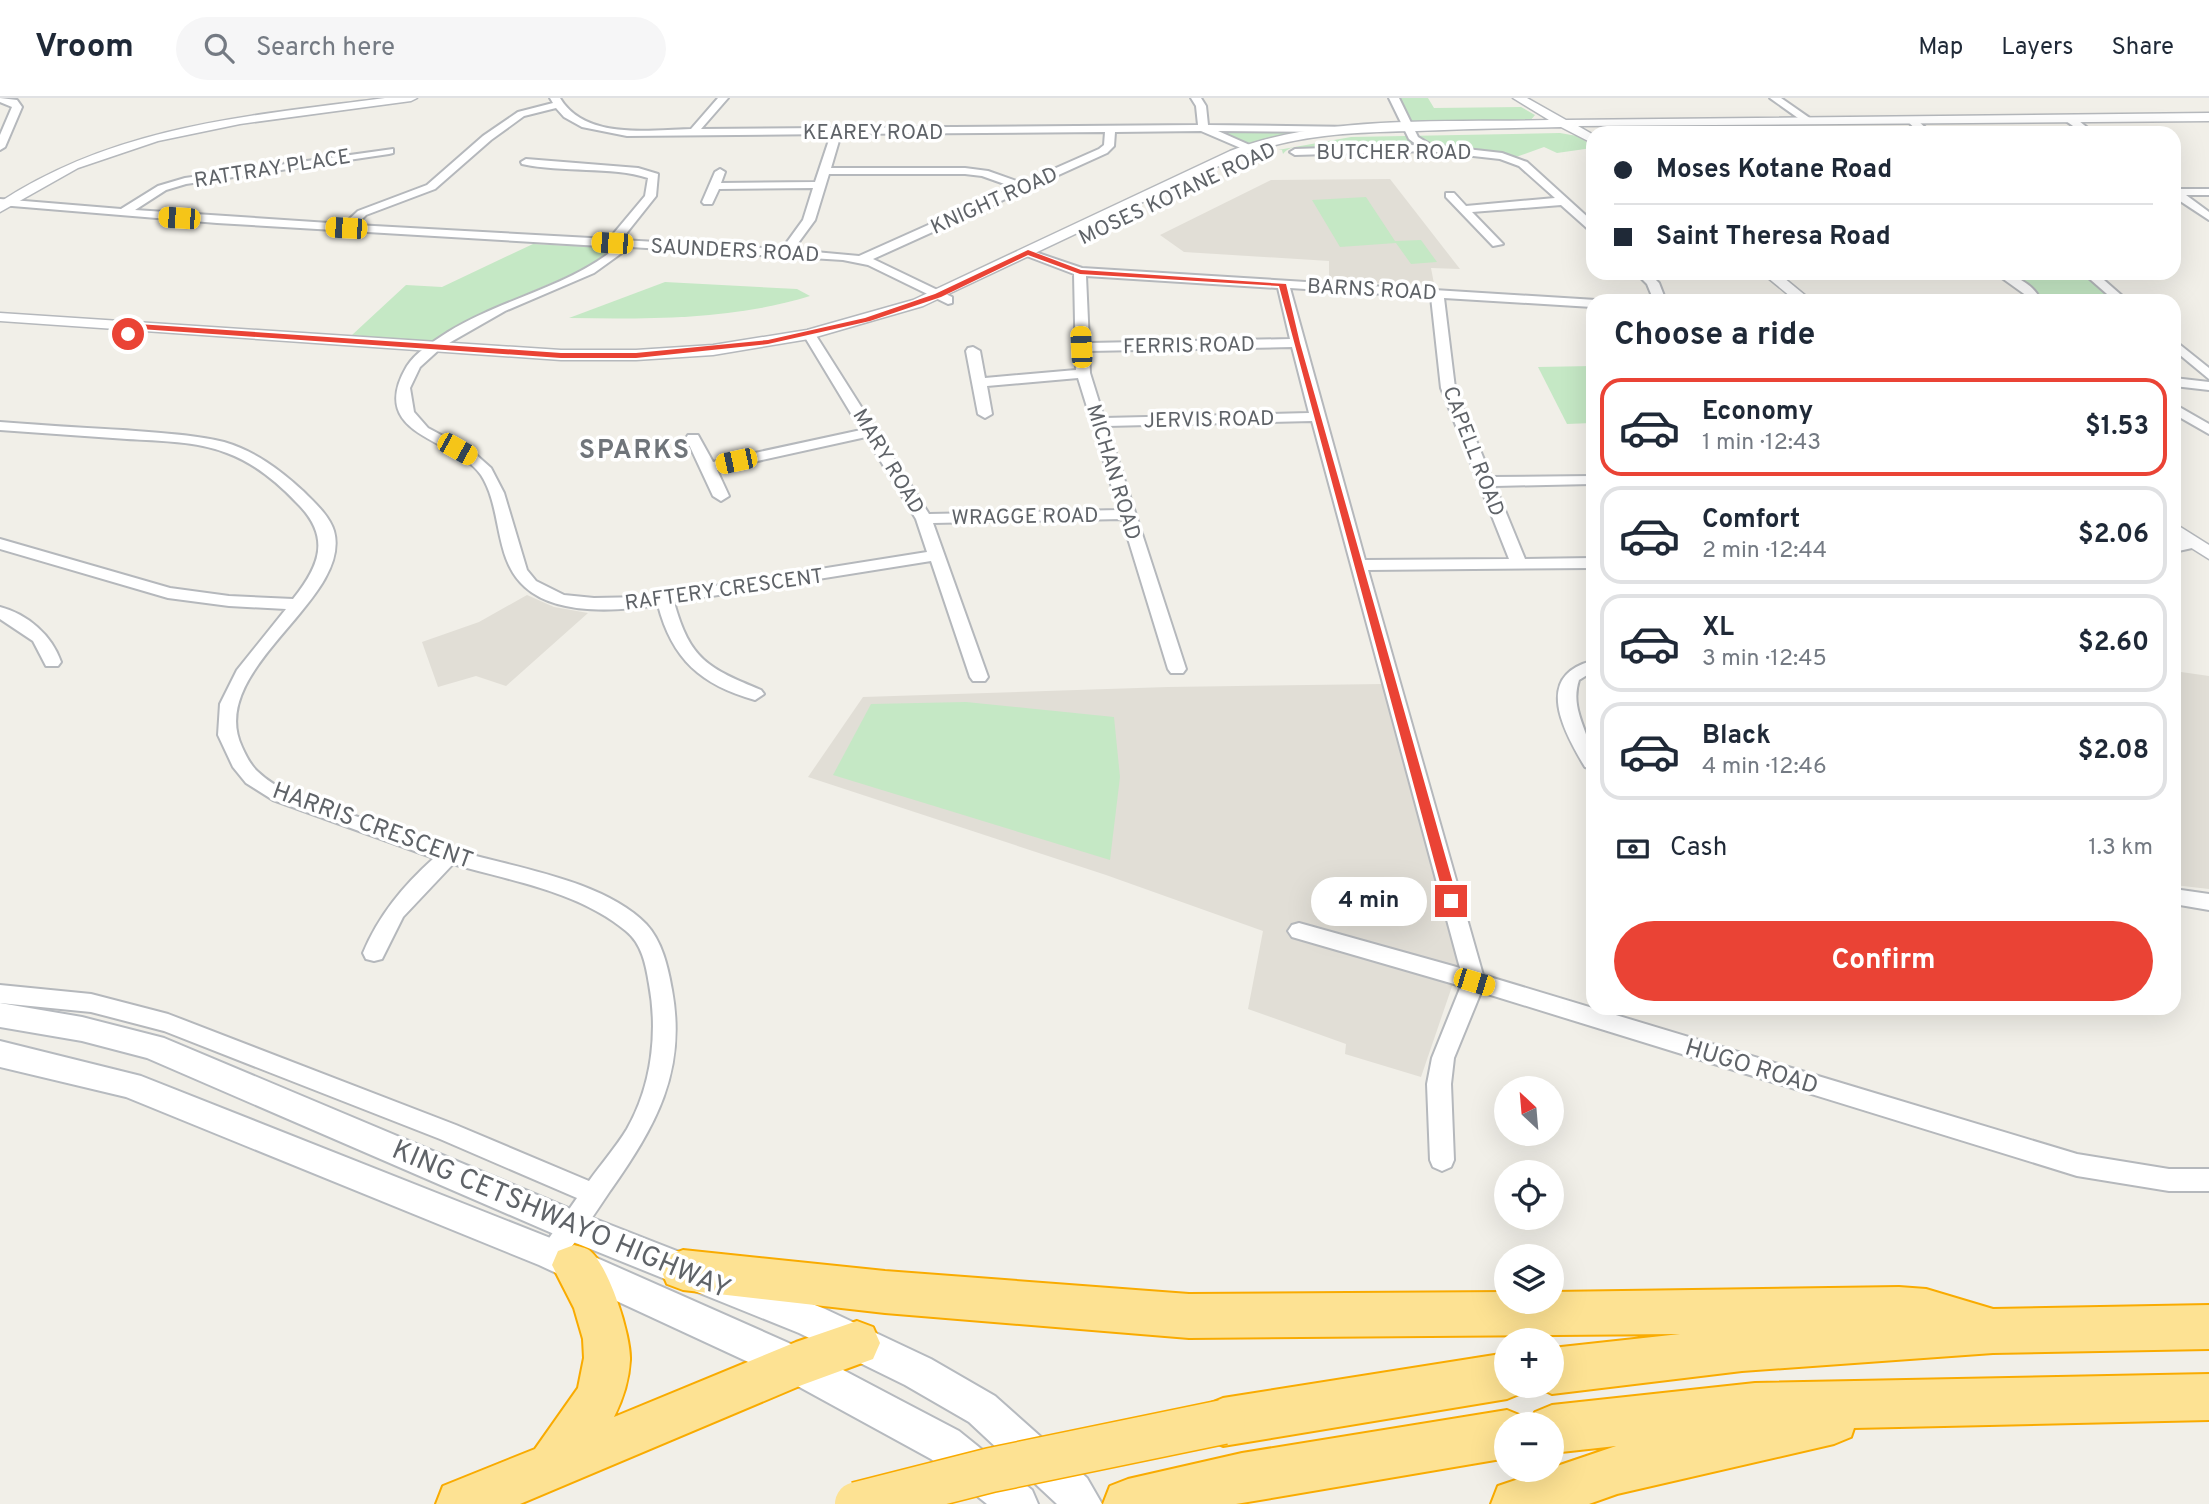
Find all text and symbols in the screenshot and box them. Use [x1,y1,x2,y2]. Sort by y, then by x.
search box [176,17,666,80]
text: Vroom [35,27,134,69]
icon: search [200,29,238,67]
text: Search here [256,32,395,65]
text: Map [1918,33,1963,63]
text: Layers [2001,33,2073,63]
text: Share [2111,33,2174,63]
street label: KEAREY ROAD [803,120,943,147]
street label: MOSES KOTANE ROAD [1075,137,1281,252]
street label: BUTCHER ROAD [1316,140,1472,167]
street label: RATTRAY PLACE [192,144,352,195]
text: Moses Kotane Road [1656,154,1892,187]
street label: KNIGHT ROAD [927,161,1062,241]
car [158,206,201,230]
car [325,216,368,240]
text: Saint Theresa Road [1656,221,1891,254]
car [591,231,634,255]
street label: SAUNDERS ROAD [650,234,820,269]
street label: BARNS ROAD [1306,274,1437,307]
text: Choose a ride [1614,316,1815,356]
route start [112,318,144,350]
car [1070,325,1093,369]
street label: FERRIS ROAD [1123,332,1255,361]
street label: CAPELL ROAD [1435,383,1510,520]
icon: car [1618,396,1681,459]
text: Economy [1702,396,1813,429]
street label: MICHAN ROAD [1079,401,1146,544]
street label: MARY ROAD [846,404,930,519]
street label: JERVIS ROAD [1143,406,1275,435]
text: $1.53 [2085,411,2149,444]
text: 1 min · 12:43 [1702,429,1821,458]
car [434,430,481,468]
district label: SPARKS [579,435,691,468]
car [714,446,759,476]
street label: WRAGGE ROAD [951,503,1099,532]
icon: car [1618,504,1681,567]
text: Comfort [1702,504,1800,537]
text: $2.06 [2078,519,2149,552]
text: 2 min · 12:44 [1702,537,1827,566]
street label: RAFTERY CRESCENT [623,563,825,618]
icon: car [1618,612,1681,675]
text: XL [1702,612,1734,645]
text: $2.60 [2078,627,2149,660]
text: 3 min · 12:45 [1702,645,1827,674]
icon: car [1618,720,1681,783]
text: Black [1702,720,1771,753]
text: $2.08 [2078,735,2149,768]
text: 4 min · 12:46 [1702,753,1827,782]
street label: HARRIS CRESCENT [268,777,477,877]
icon: cash [1614,830,1652,868]
text: Cash [1670,832,1727,865]
text: 1.3 km [2088,834,2153,863]
callout: 4 min [1311,876,1426,926]
route end [1435,885,1467,917]
text: 4 min [1339,887,1399,916]
button: Confirm [1614,921,2153,1001]
car [1451,966,1498,998]
street label: HUGO ROAD [1681,1033,1822,1102]
north arrow [1494,1076,1564,1146]
map controls [1494,1076,1564,1482]
street label: KING CETSHWAYO HIGHWAY [386,1133,736,1309]
button: locate [1494,1160,1564,1230]
button: layers [1494,1244,1564,1314]
button: + [1494,1328,1564,1398]
button: − [1494,1412,1564,1482]

